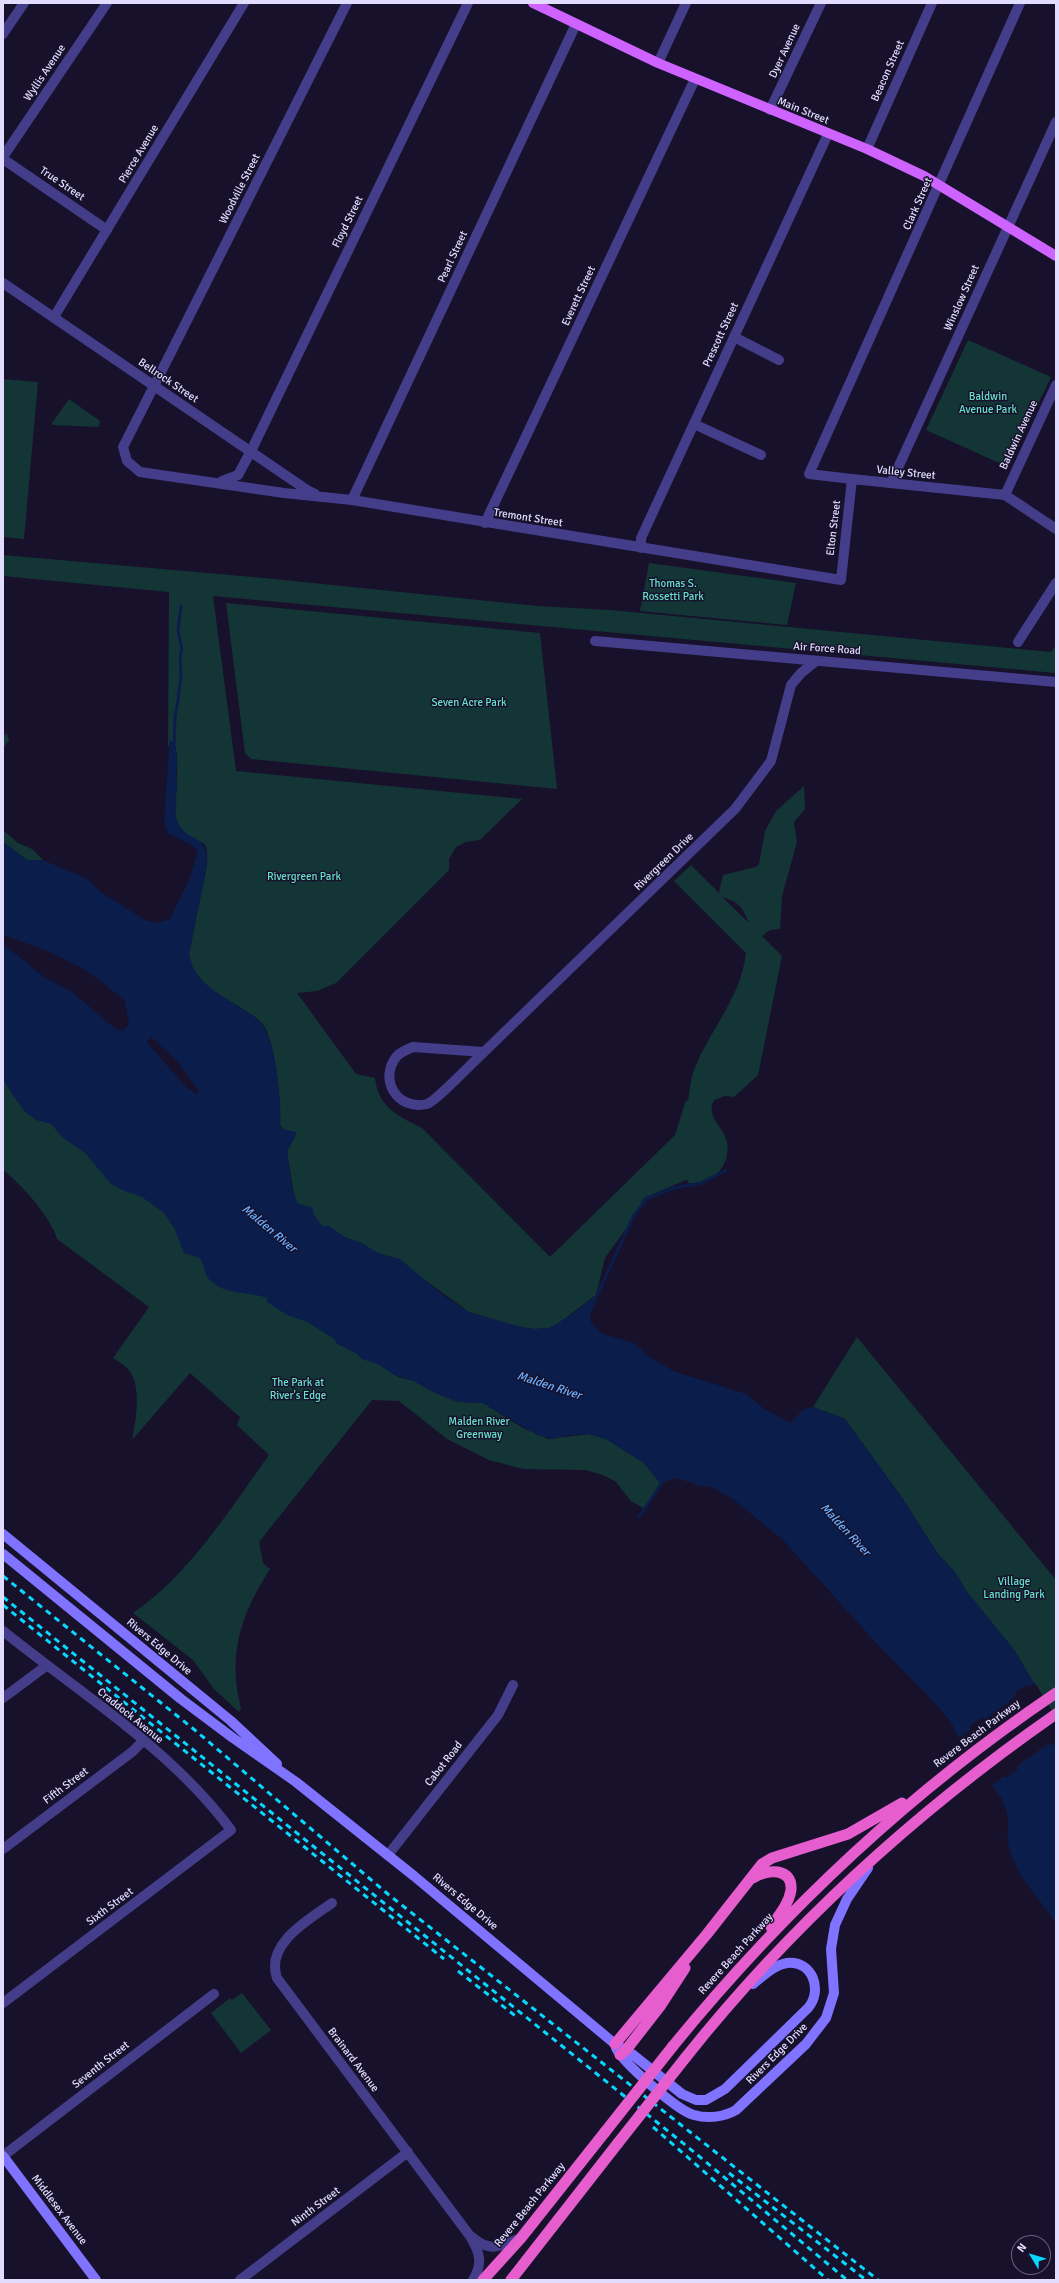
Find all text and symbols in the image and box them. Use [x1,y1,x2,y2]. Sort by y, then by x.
street label: Dyer Avenue [767,22,803,80]
street label: Beacon Street [869,38,907,104]
street label: Wyllis Avenue [21,42,69,104]
street label: Main Street [775,95,831,127]
street label: Pierce Avenue [116,122,162,186]
street label: Woodville Street [217,152,263,226]
street label: True Street [37,164,87,204]
street label: Clark Street [901,176,935,232]
street label: Floyd Street [330,194,366,250]
street label: Pearl Street [435,229,471,285]
street label: Winslow Street [942,263,982,333]
street label: Everett Street [559,264,599,328]
street label: Prescott Street [700,301,742,369]
street label: Bellrock Street [135,356,201,406]
park label: Baldwin Avenue Park [959,390,1017,416]
street label: Baldwin Avenue [997,398,1041,472]
street label: Valley Street [876,463,936,483]
street label: Elton Street [824,499,844,557]
street label: Tremont Street [493,506,563,530]
park label: Thomas S. Rossetti Park [642,577,704,603]
street label: Air Force Road [793,640,861,658]
park label: Seven Acre Park [432,696,506,710]
street label: Rivergreen Drive [632,830,696,894]
park label: Rivergreen Park [267,870,341,884]
water label: Malden River [239,1202,299,1256]
water label: Malden River [515,1369,583,1403]
park label: The Park at River's Edge [270,1376,326,1402]
park label: Malden River Greenway [448,1415,510,1441]
water label: Malden River [817,1501,873,1559]
park label: Village Landing Park [983,1575,1045,1601]
street label: Rivers Edge Drive [124,1616,194,1678]
street label: Craddock Avenue [94,1685,166,1747]
street label: Revere Beach Parkway [931,1697,1023,1771]
street label: Cabot Road [422,1739,466,1789]
street label: Fifth Street [41,1765,91,1807]
street label: Rivers Edge Drive [430,1871,500,1933]
street label: Sixth Street [84,1885,136,1929]
street label: Revere Beach Parkway [696,1911,776,1997]
street label: Rivers Edge Drive [744,2021,810,2087]
street label: Brainard Avenue [324,2025,382,2095]
street label: Seventh Street [70,2039,132,2091]
street label: Revere Beach Parkway [492,2160,568,2250]
street label: Middlesex Avenue [28,2172,90,2248]
street label: Ninth Street [289,2184,343,2230]
north arrow [1011,2235,1051,2275]
text: N [1014,2241,1029,2255]

